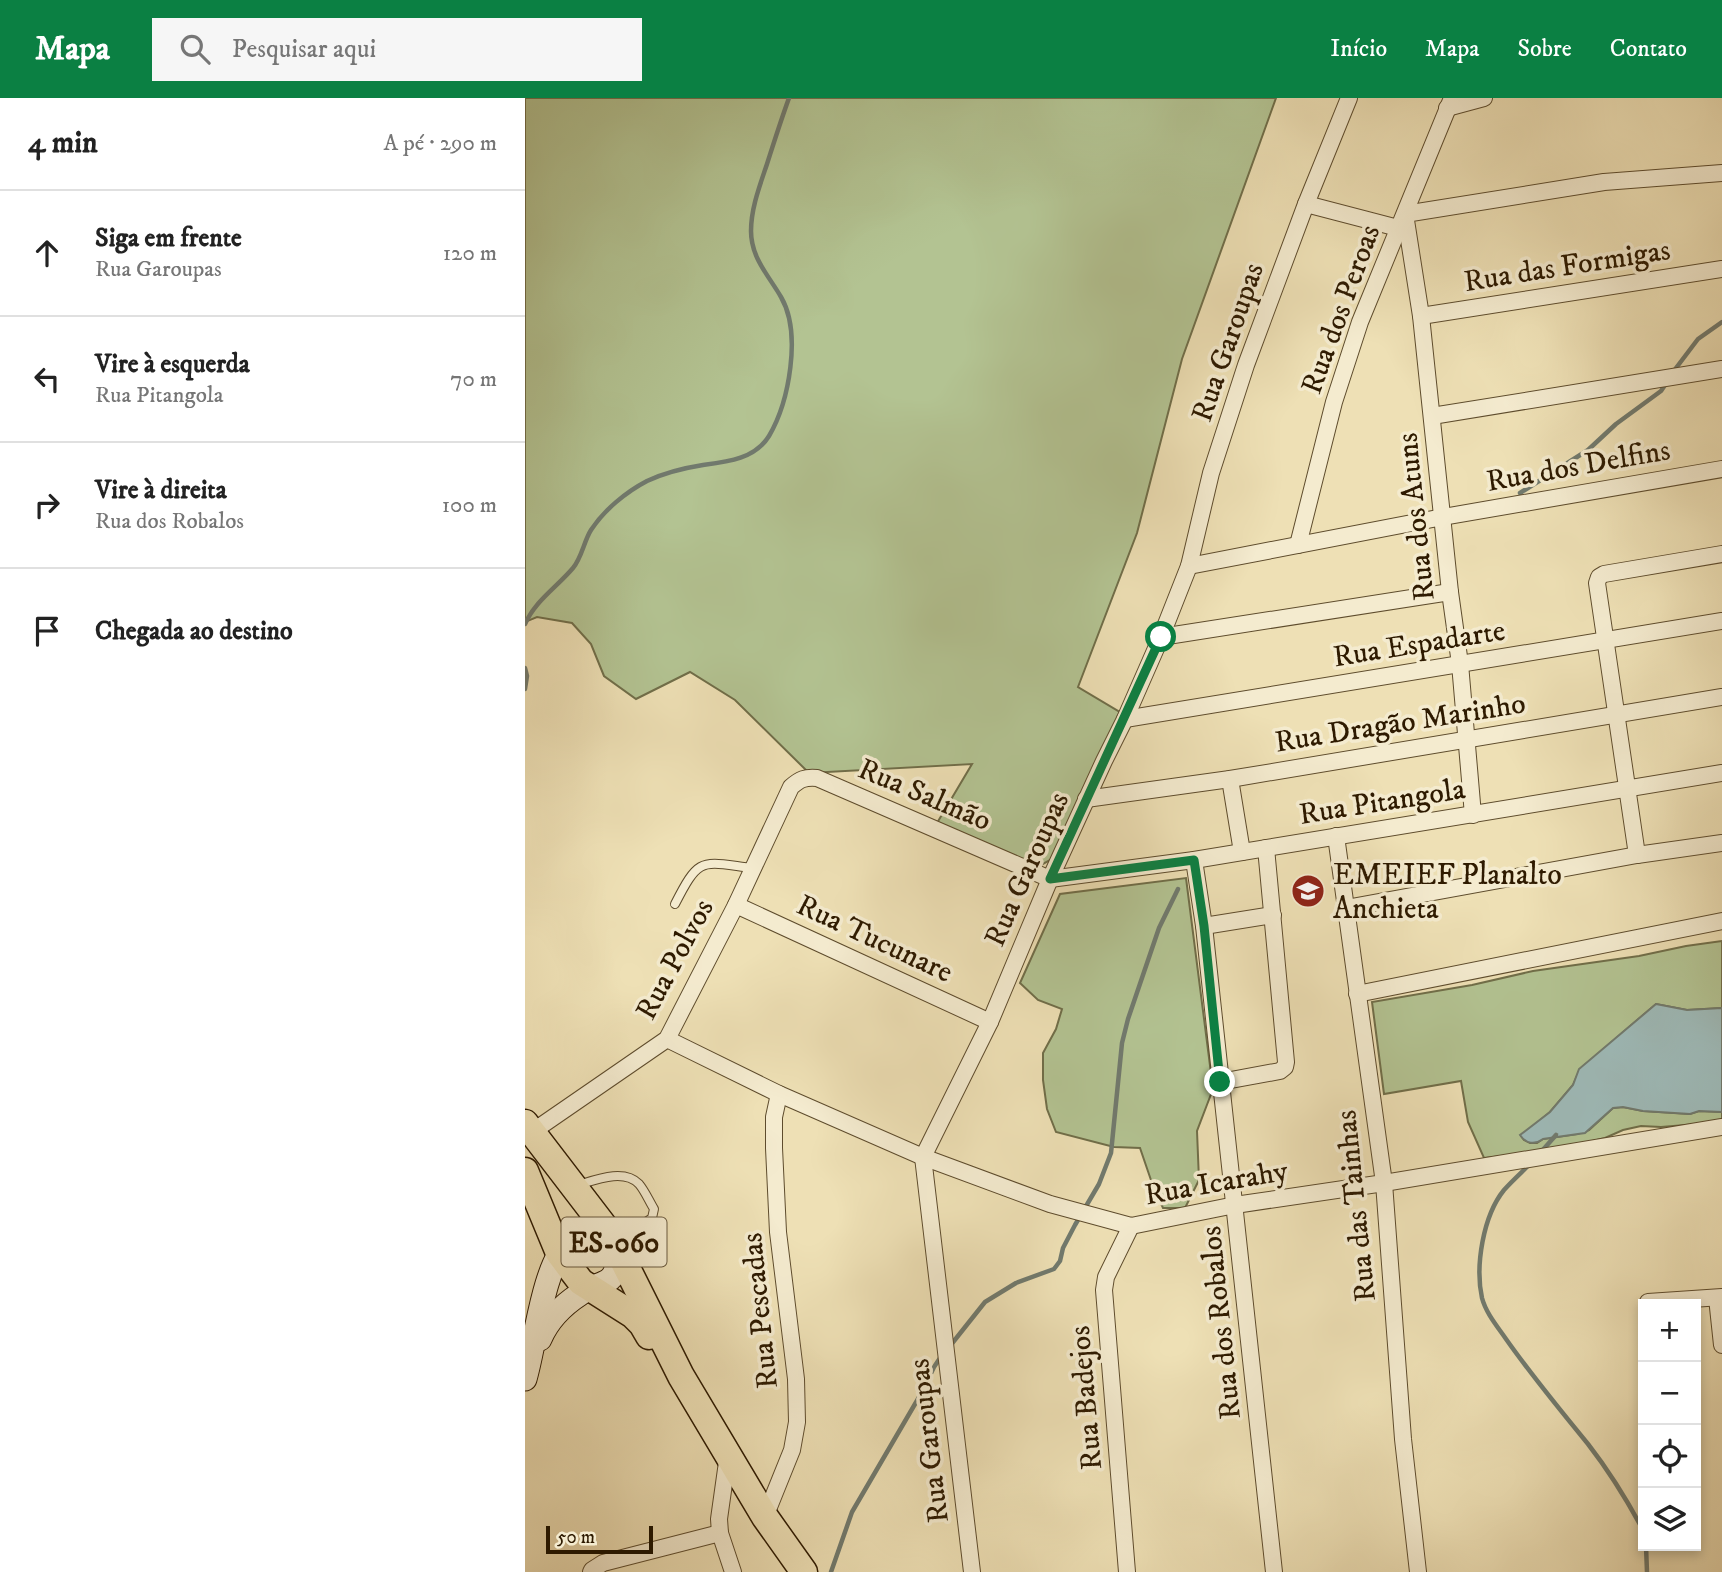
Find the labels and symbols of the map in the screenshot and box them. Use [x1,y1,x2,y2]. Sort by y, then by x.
street label: Rua dos Peroas [1294,220,1389,399]
street label: Rua das Formigas [1461,232,1673,301]
street label: Rua Garoupas [1184,258,1273,427]
street label: Rua dos Atuns [1389,431,1444,603]
street label: Rua dos Delfins [1483,432,1673,501]
street label: Rua Espadarte [1331,613,1508,676]
route start [1145,621,1176,652]
street label: Rua Dragão Marinho [1272,685,1528,762]
street label: Rua Salmão [852,751,997,840]
street label: Rua Pitangola [1297,771,1468,834]
street label: Rua Garoupas [977,787,1078,953]
place label: EMEIEF Planalto Anchieta [1333,857,1562,928]
school or university icon: EMEIEF Planalto Anchieta [1289,872,1327,910]
street label: Rua Tucunare [790,887,958,992]
street label: Rua Polvos [628,893,723,1026]
route end [1204,1066,1235,1097]
street label: Rua das Tainhas [1328,1108,1385,1303]
street label: Rua Icarahy [1142,1153,1292,1214]
road number: ES-060 [561,1218,667,1266]
street label: Rua dos Robalos [1193,1224,1250,1421]
street label: Rua Pescadas [734,1231,787,1391]
street label: Rua Badejos [1062,1324,1111,1471]
street label: Rua Garoupas [901,1356,958,1525]
scale bar [546,1523,653,1555]

